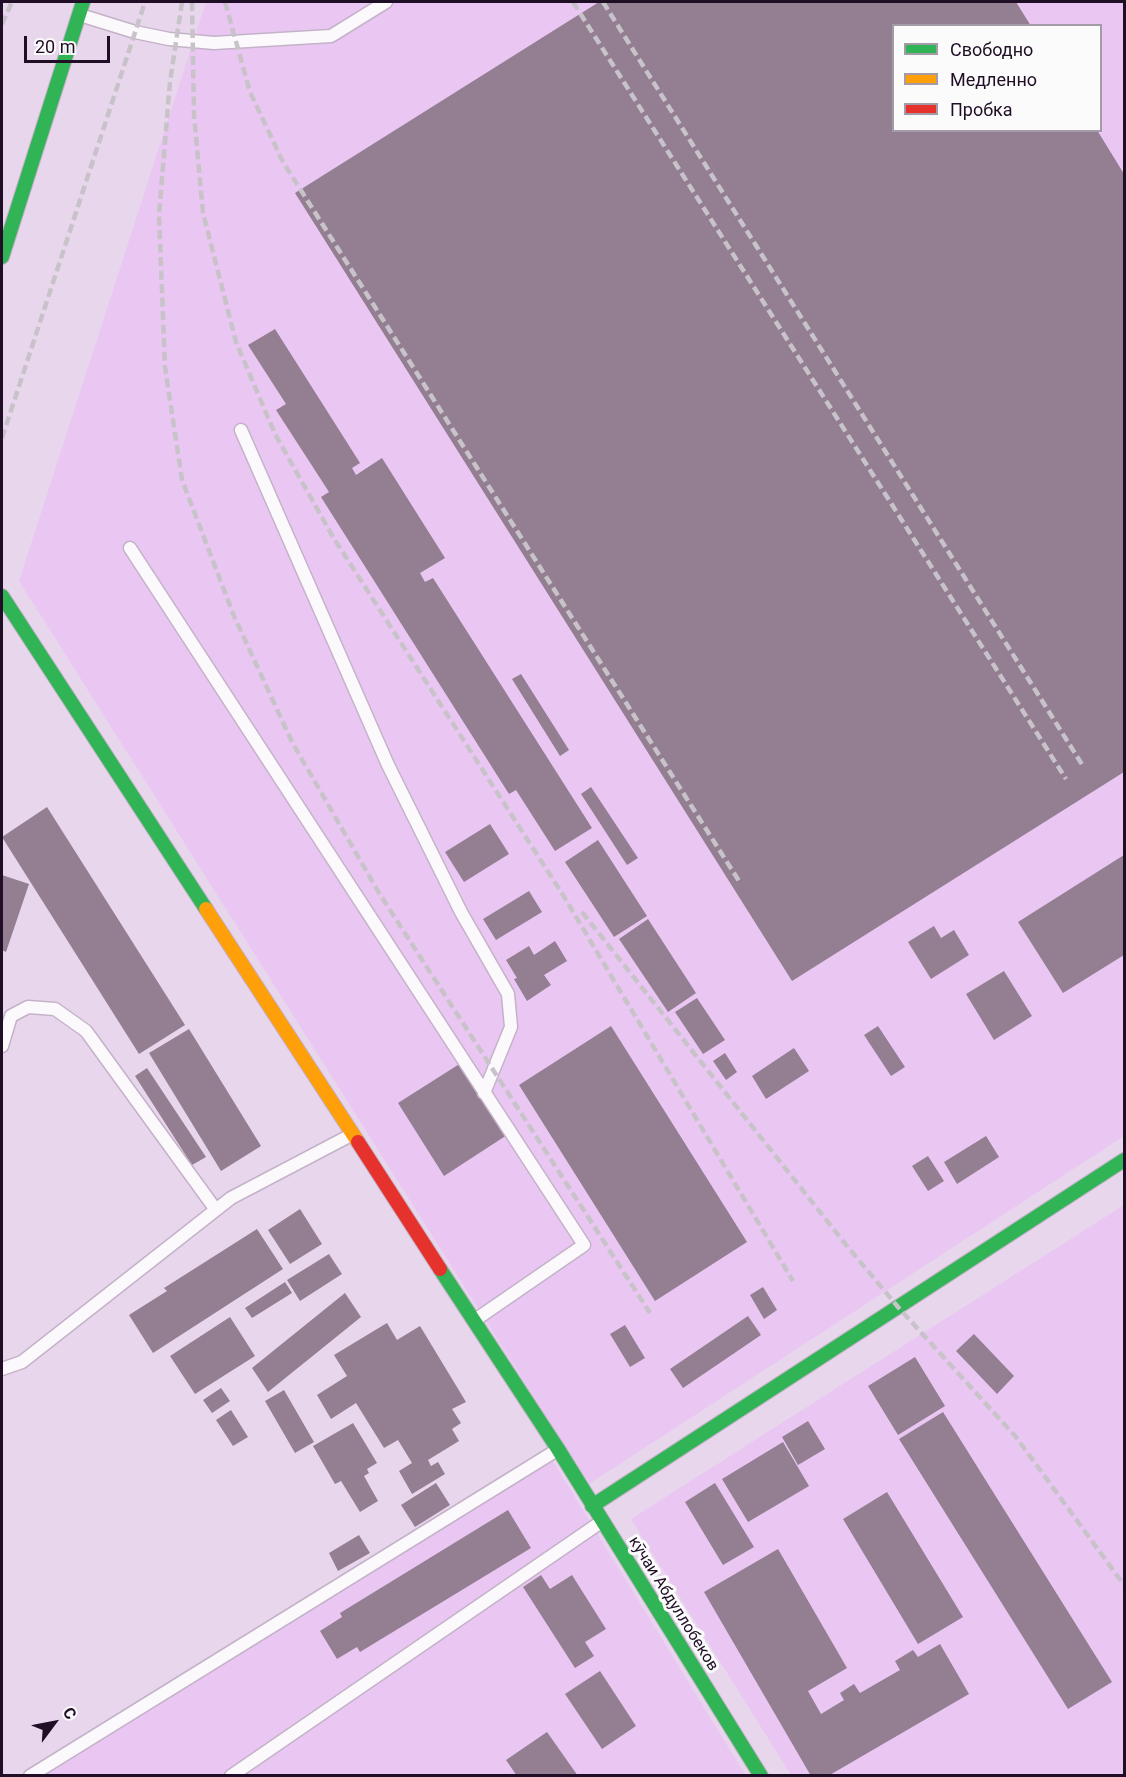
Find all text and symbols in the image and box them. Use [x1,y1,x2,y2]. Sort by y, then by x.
scale bar [27,24,112,62]
legend [892,24,1102,132]
text: 20 m [35,36,75,57]
text: Свободно [950,39,1033,60]
text: Медленно [950,69,1037,90]
text: Пробка [950,99,1013,120]
street label: кӯчаи Абдуллобеков [624,1533,722,1675]
north arrow [24,1693,84,1753]
text: С [59,1704,81,1723]

